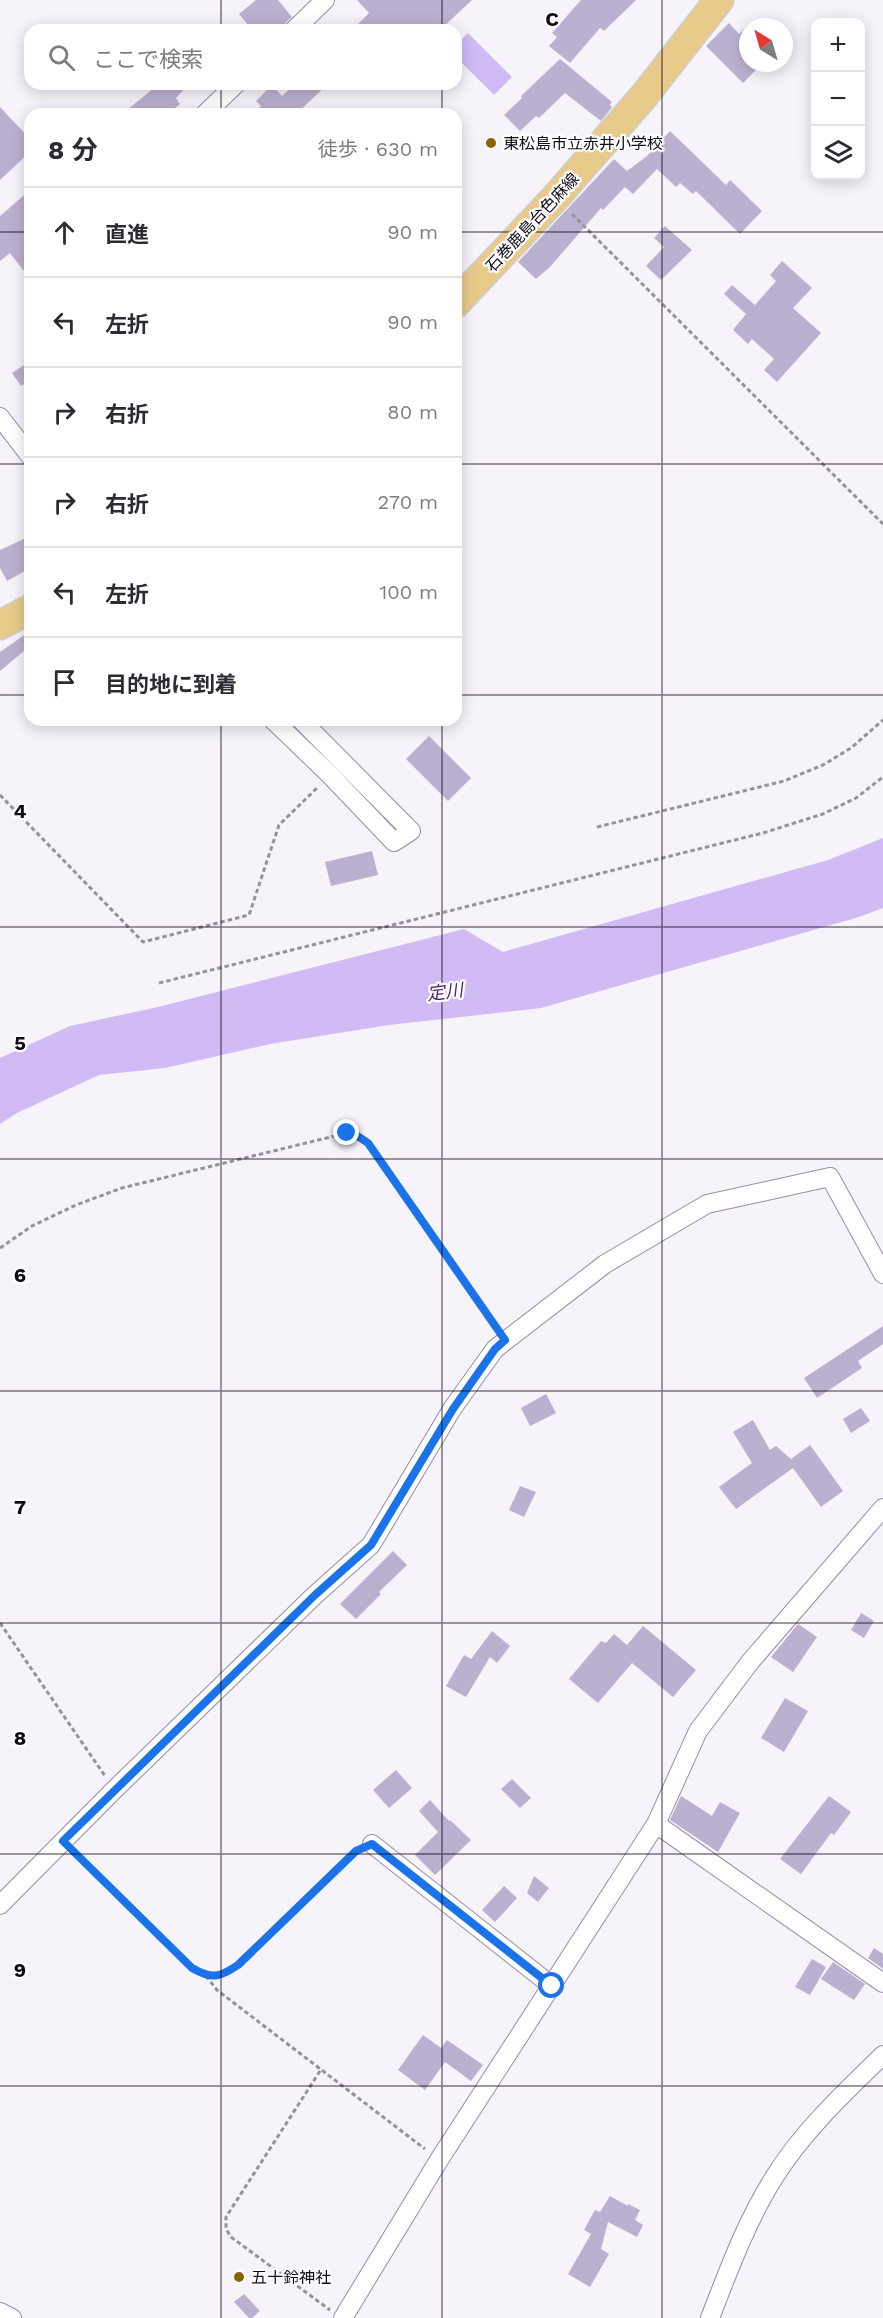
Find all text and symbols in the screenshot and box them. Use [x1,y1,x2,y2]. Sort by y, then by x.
text: C [545,7,559,31]
north arrow [739,18,793,72]
map controls [811,18,865,180]
button: + [811,18,865,72]
search box [24,24,462,90]
icon: search [45,41,78,74]
text: ここで検索 [93,47,203,72]
button: − [811,72,865,126]
button: layers [811,126,865,180]
place label: 東松島市立赤井小学校 [503,134,663,153]
text: 8 分 [48,135,98,165]
marker: 東松島市立赤井小学校 [484,136,498,150]
text: 徒歩 · 630 m [318,137,438,161]
street label: 石巻鹿島台色麻線 [482,169,583,276]
icon: ahead [48,216,81,249]
text: 90 m [387,220,438,244]
text: 直進 [105,222,149,247]
icon: left [48,306,81,339]
text: 90 m [387,310,438,334]
text: 左折 [105,312,149,337]
icon: right [48,396,81,429]
text: 80 m [387,400,438,424]
text: 右折 [105,402,149,427]
icon: right [48,486,81,519]
text: 270 m [378,490,438,514]
text: 右折 [105,492,149,517]
icon: left [48,576,81,609]
text: 100 m [379,580,438,604]
text: 左折 [105,582,149,607]
icon: arrive [48,666,81,699]
text: 目的地に到着 [105,672,237,697]
text: 4 [14,799,27,823]
water label: 定川 [426,979,466,1004]
text: 5 [14,1031,26,1055]
route end [333,1119,359,1145]
text: 6 [14,1263,26,1287]
text: 7 [14,1495,26,1519]
text: 8 [14,1726,26,1750]
text: 9 [14,1958,26,1982]
route start [538,1972,564,1998]
place label: 五十鈴神社 [251,2268,331,2287]
marker: 五十鈴神社 [232,2270,246,2284]

